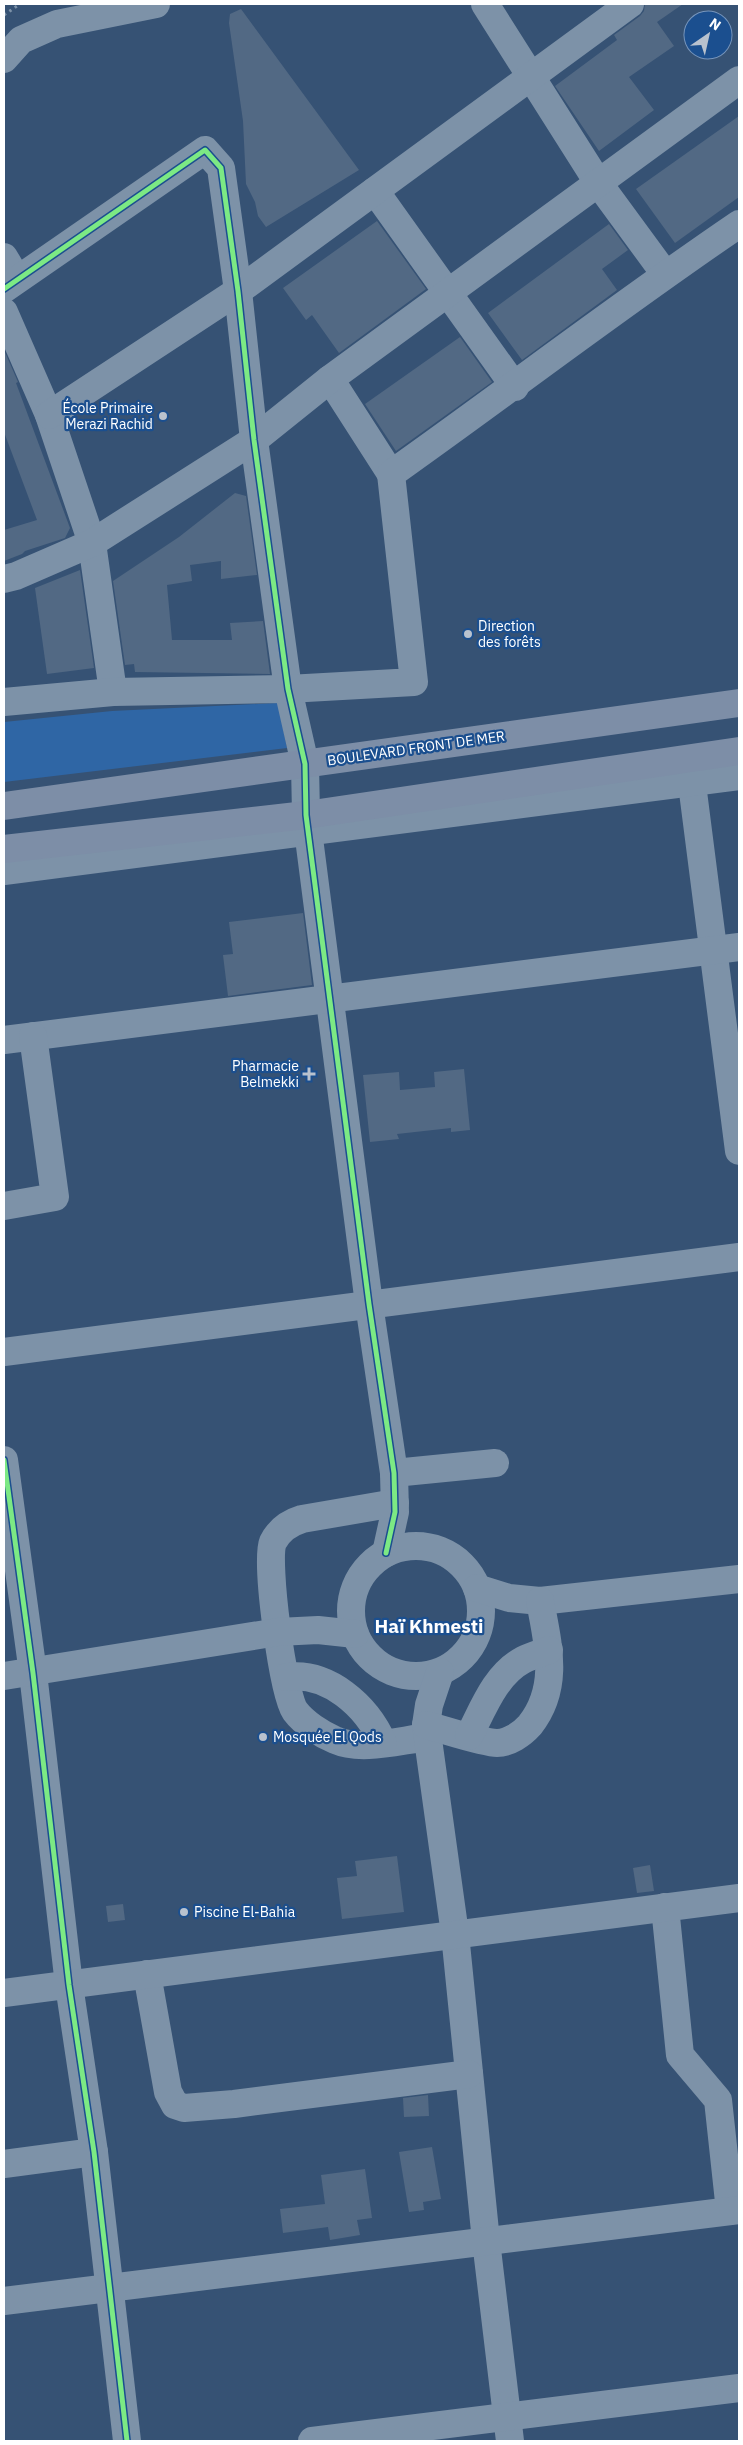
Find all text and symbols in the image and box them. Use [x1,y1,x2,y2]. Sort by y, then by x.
north arrow [683,10,733,60]
text: N [706,14,725,35]
place label: École Primaire Merazi Rachid [62,398,153,433]
marker: École Primaire Merazi Rachid [157,410,169,422]
place label: Direction des forêts [478,617,541,651]
marker: Direction des forêts [462,628,474,640]
street label: BOULEVARD FRONT DE MER [326,727,506,769]
place label: Pharmacie Belmekki [232,1057,299,1091]
marker: Pharmacie Belmekki [303,1068,315,1080]
district label: Haï Khmesti [375,1614,483,1638]
place label: Mosquée El Qods [273,1728,382,1746]
marker: Mosquée El Qods [257,1731,269,1743]
place label: Piscine El-Bahia [194,1903,296,1921]
marker: Piscine El-Bahia [178,1906,190,1918]

